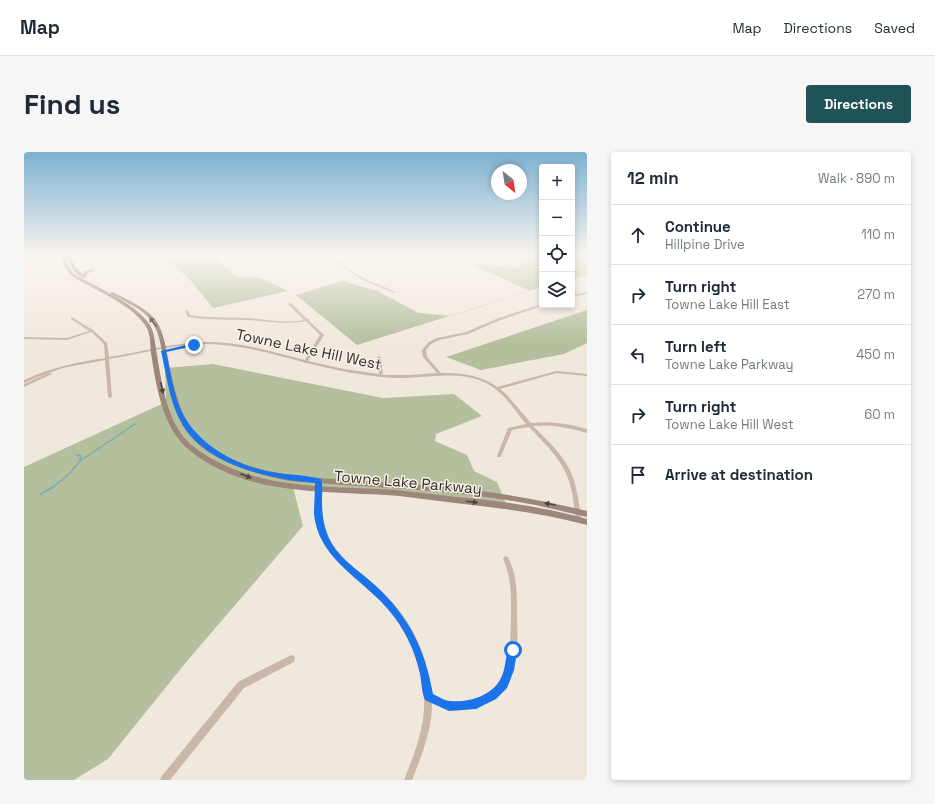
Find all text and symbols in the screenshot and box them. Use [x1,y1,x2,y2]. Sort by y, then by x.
text: Map [20,15,60,40]
text: Map [732,19,762,37]
text: Directions [784,19,852,37]
text: Saved [874,19,915,37]
button: Directions [806,85,911,123]
text: Find us [24,86,121,122]
north arrow [491,164,527,200]
map controls [539,164,575,308]
button: + [539,164,575,200]
text: 12 min [627,167,679,189]
text: Walk · 890 m [818,170,895,187]
button: − [539,200,575,236]
text: Continue [665,217,731,236]
icon: ahead [627,224,649,246]
text: 110 m [861,226,895,243]
button: locate [539,236,575,272]
text: Hillpine Drive [665,236,745,253]
button: layers [539,272,575,308]
text: Turn right [665,277,736,296]
icon: right [627,284,649,306]
text: 270 m [857,286,895,303]
text: Towne Lake Hill East [665,296,790,313]
one-way arrow [149,316,157,327]
street label: Towne Lake Hill West [234,324,384,374]
route end [185,336,203,354]
text: Turn left [665,337,727,356]
icon: left [627,344,649,366]
text: 450 m [856,346,895,363]
text: Towne Lake Parkway [665,356,794,373]
one-way arrow [160,382,166,394]
text: Turn right [665,397,736,416]
icon: right [627,404,649,426]
text: 60 m [864,406,895,423]
text: Towne Lake Hill West [665,416,794,433]
icon: arrive [627,464,649,486]
text: Arrive at destination [665,465,813,484]
street label: Towne Lake Parkway [333,466,483,498]
one-way arrow [241,474,253,480]
one-way arrow [466,498,478,505]
one-way arrow [543,500,556,506]
route start [504,641,522,659]

